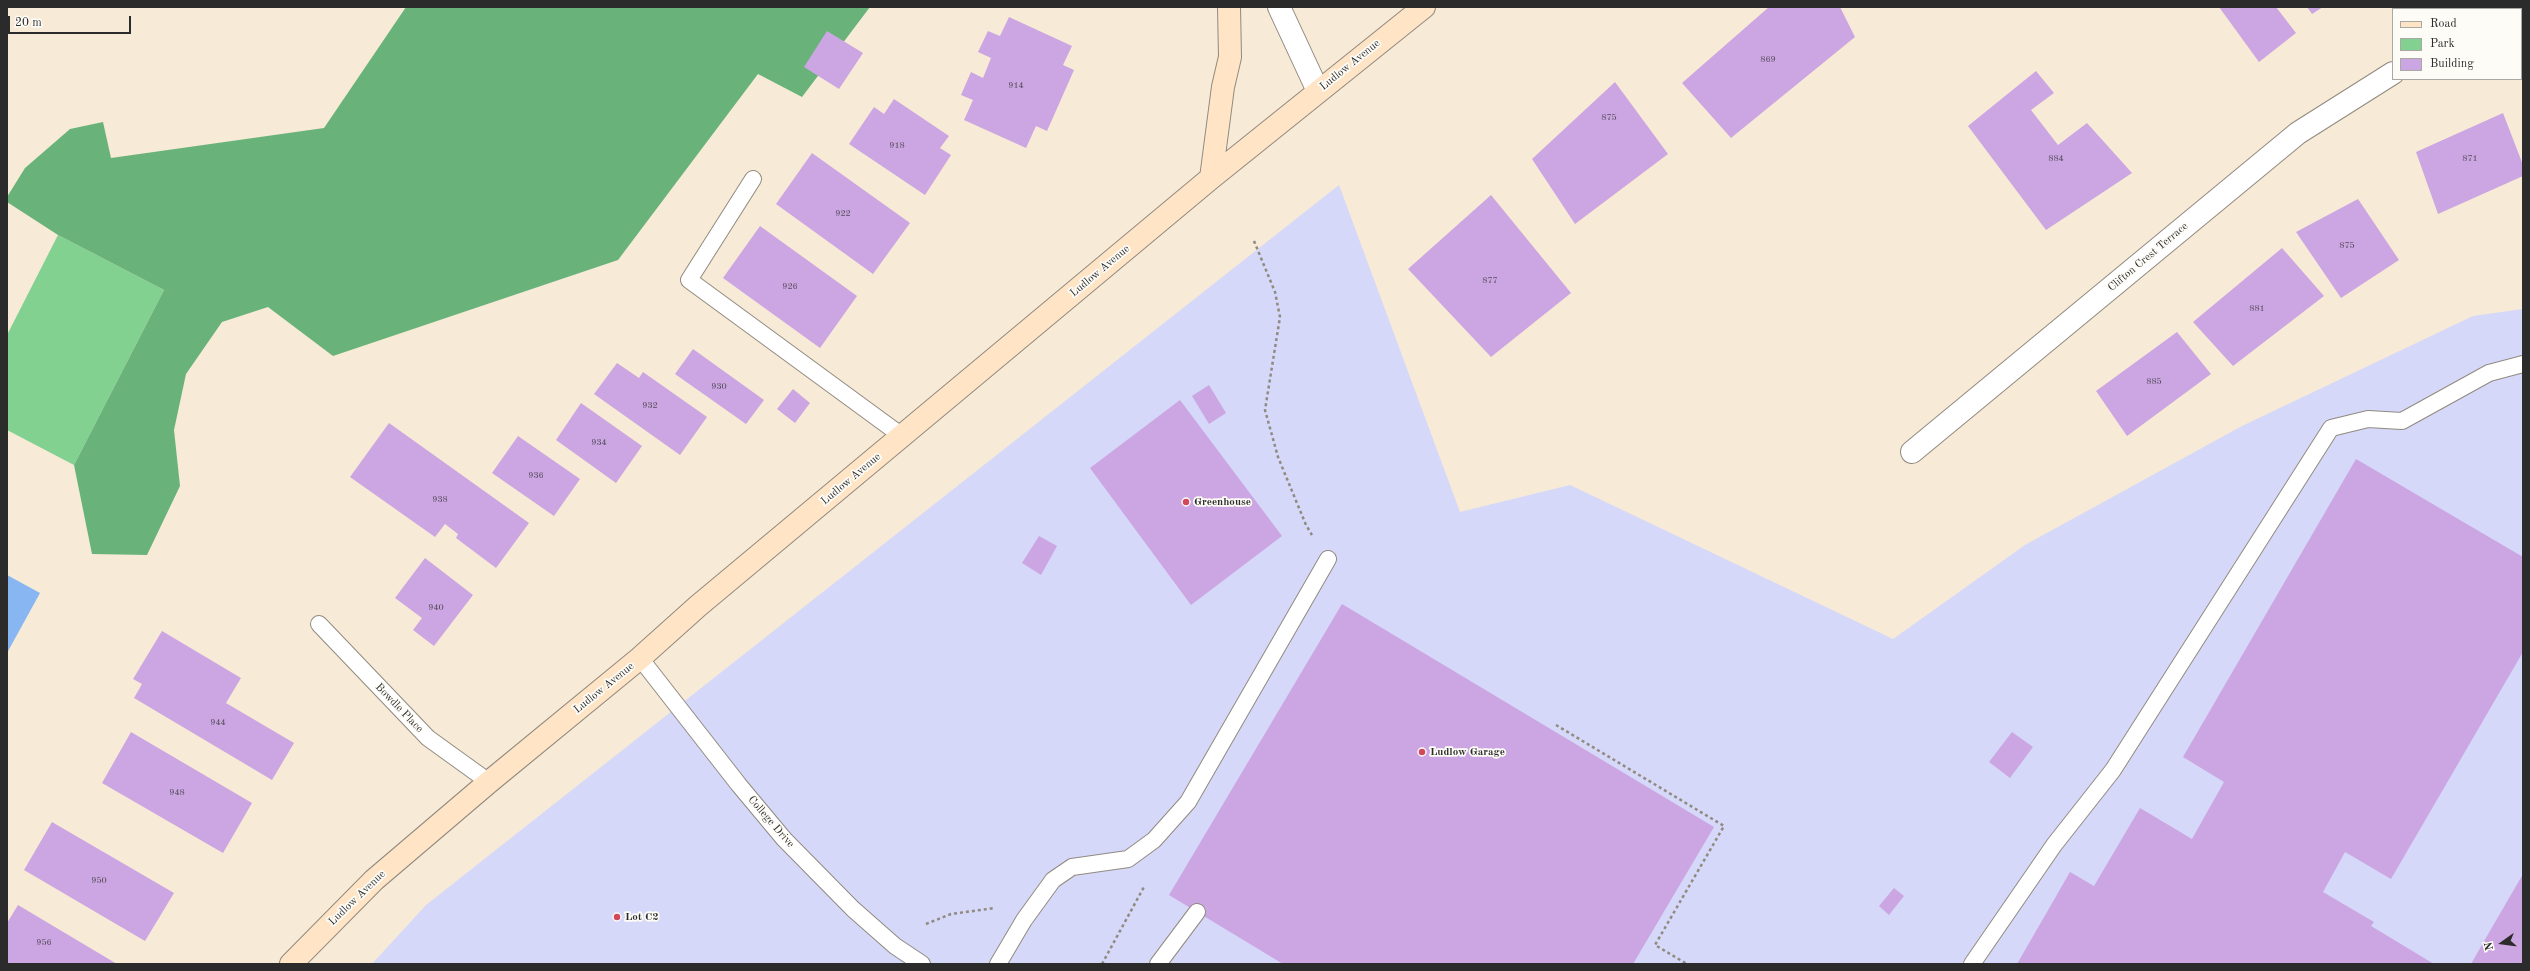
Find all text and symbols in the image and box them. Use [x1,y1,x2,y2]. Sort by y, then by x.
scale bar [10,8,133,34]
legend [2392,8,2522,80]
text: 20 m [15,17,42,29]
text: Road [2430,18,2457,30]
street label: Ludlow Avenue [1317,37,1383,93]
text: Park [2430,38,2455,50]
house number: 869 [1760,55,1776,65]
text: Building [2430,58,2474,70]
house number: 914 [1008,81,1024,91]
house number: 875 [1601,113,1617,123]
house number: 918 [889,141,905,151]
house number: 884 [2048,154,2064,164]
house number: 871 [2462,154,2478,164]
house number: 922 [835,209,851,219]
street label: Clifton Crest Terrace [2105,220,2191,294]
house number: 875 [2339,241,2355,251]
street label: Ludlow Avenue [1067,242,1133,300]
house number: 877 [1482,276,1498,286]
house number: 926 [782,282,798,292]
house number: 881 [2249,304,2265,314]
house number: 885 [2146,377,2162,387]
house number: 930 [711,382,727,392]
house number: 932 [642,401,658,411]
house number: 934 [591,438,607,448]
street label: Ludlow Avenue [818,450,884,508]
house number: 936 [528,471,544,481]
house number: 938 [432,495,448,505]
place label: Greenhouse [1194,495,1251,509]
marker: Greenhouse [1181,497,1191,507]
house number: 940 [428,603,444,613]
street label: Ludlow Avenue [571,660,637,716]
street label: Bowdle Place [372,681,426,735]
house number: 944 [210,718,226,728]
place label: Ludlow Garage [1430,745,1505,759]
marker: Ludlow Garage [1417,747,1427,757]
house number: 948 [169,788,185,798]
street label: College Drive [745,793,797,851]
street label: Ludlow Avenue [326,868,388,928]
house number: 950 [91,876,107,886]
place label: Lot C2 [625,910,659,924]
marker: Lot C2 [612,912,622,922]
north arrow [2482,923,2522,963]
house number: 956 [36,938,52,948]
text: N [2484,941,2496,951]

